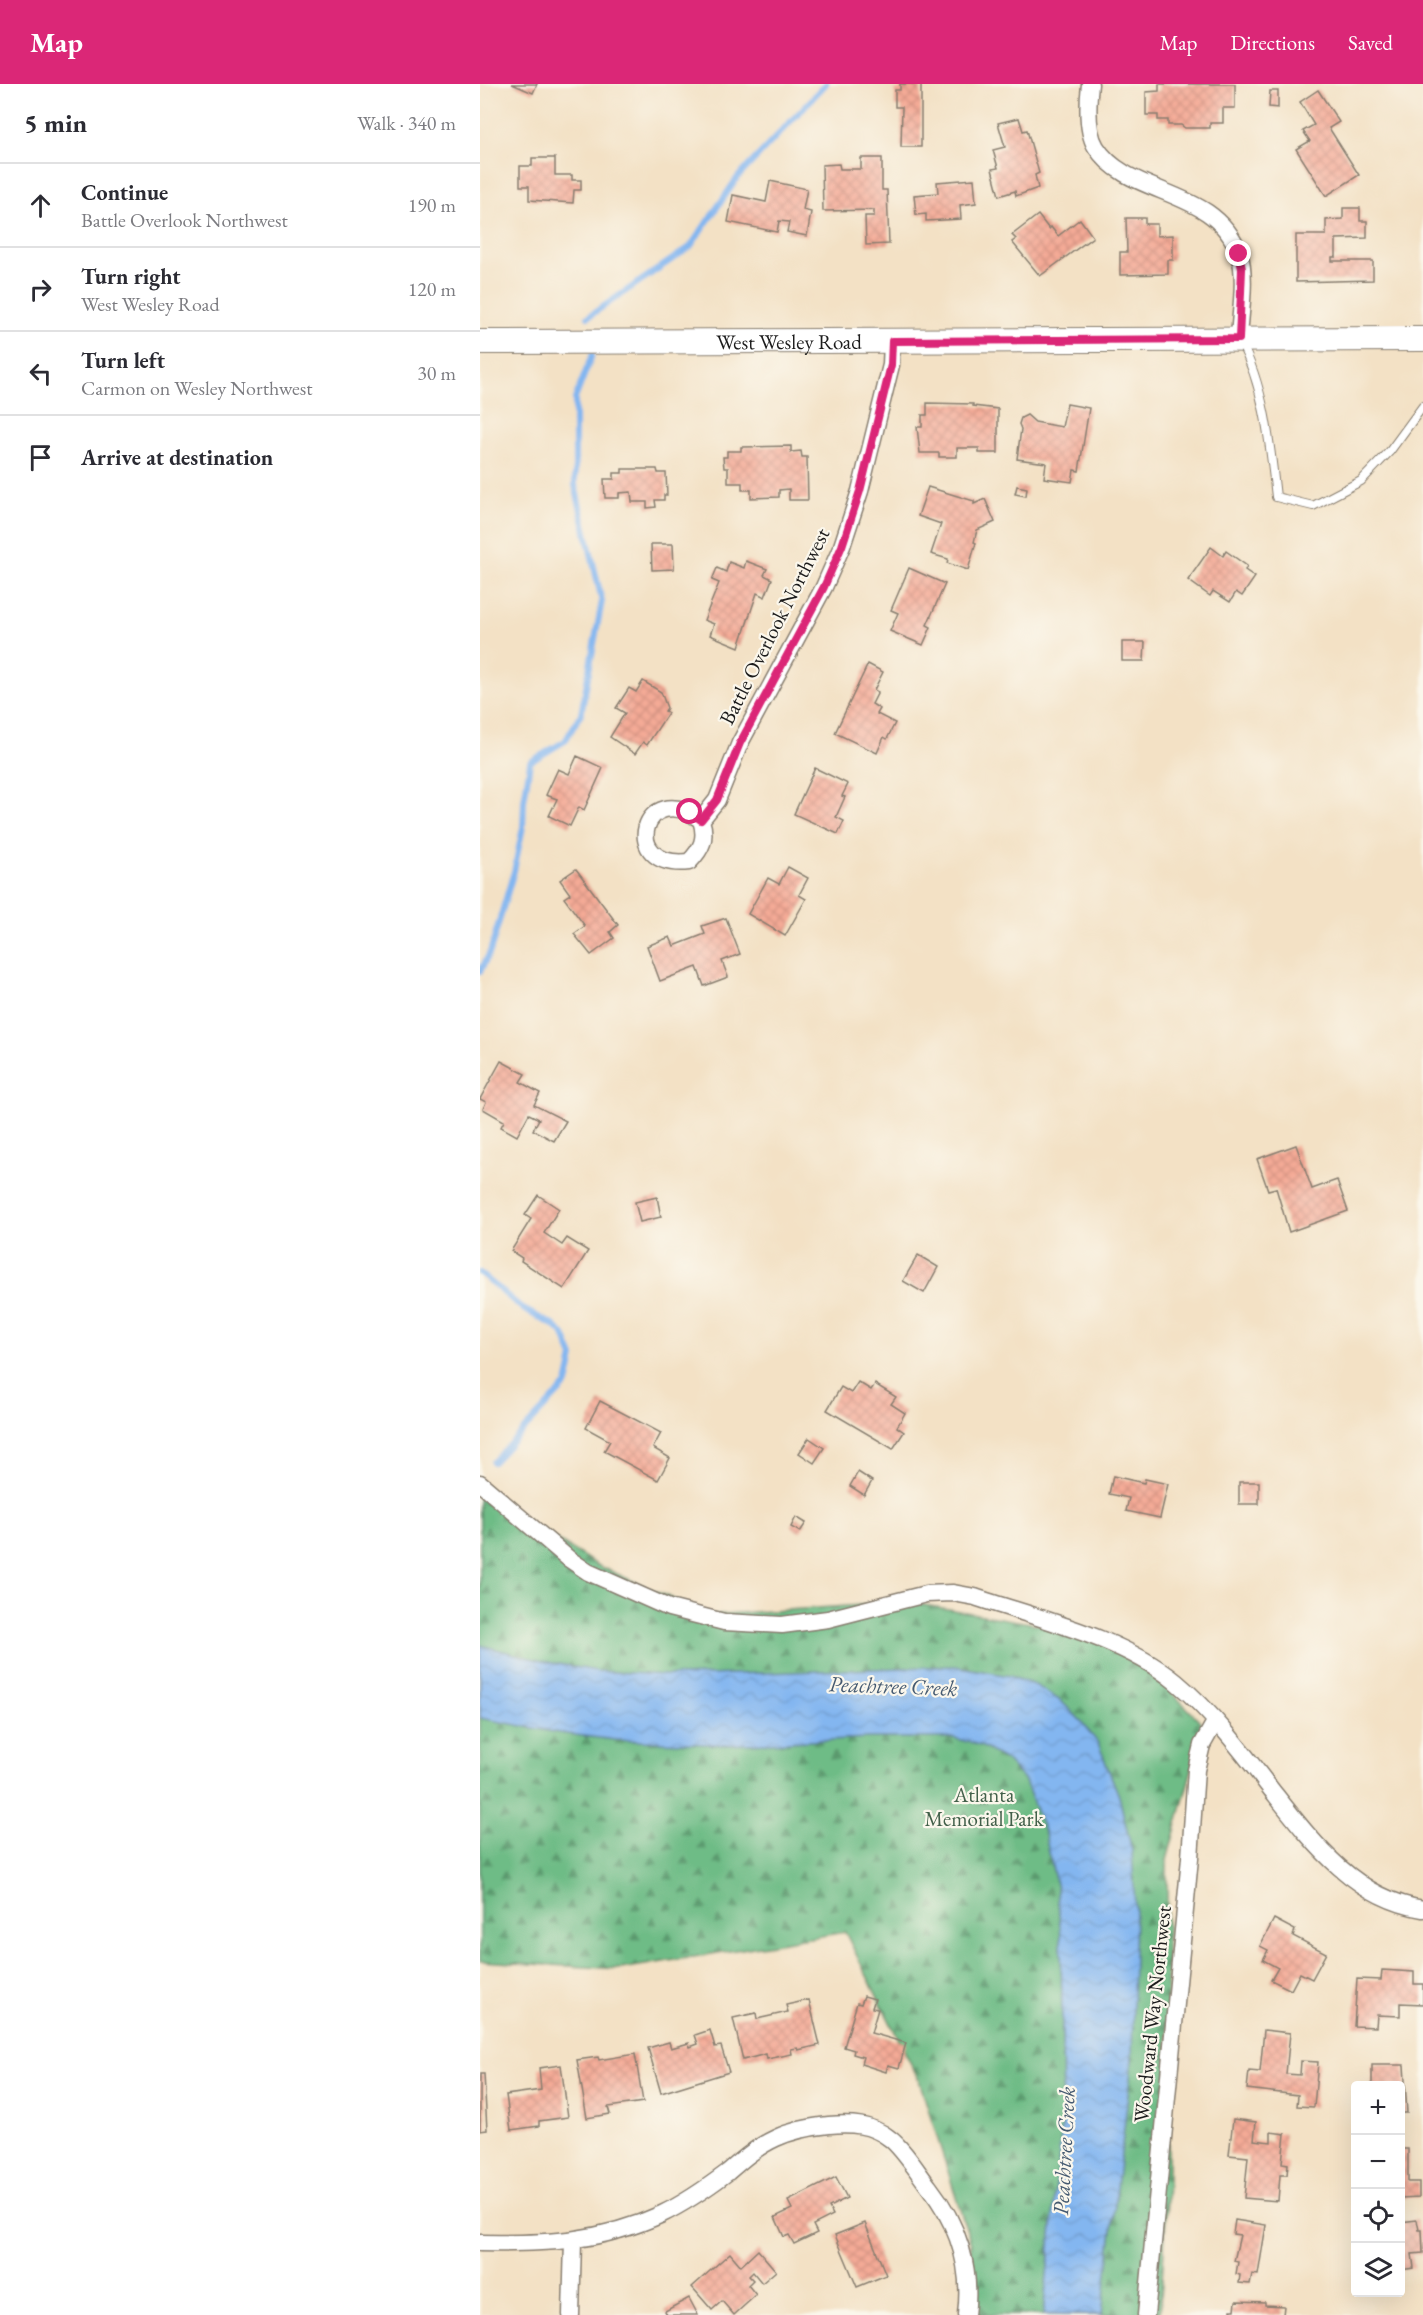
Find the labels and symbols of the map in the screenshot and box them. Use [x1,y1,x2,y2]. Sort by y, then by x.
route end [1225,240,1251,266]
street label: West Wesley Road [716,327,862,355]
street label: Battle Overlook Northwest [713,523,836,729]
route start [676,798,702,824]
water label: Peachtree Creek [828,1669,958,1703]
park label: Atlanta Memorial Park [925,1781,1045,1832]
street label: Woodward Way Northwest [1127,1904,1177,2124]
water label: Peachtree Creek [1046,2086,1082,2216]

